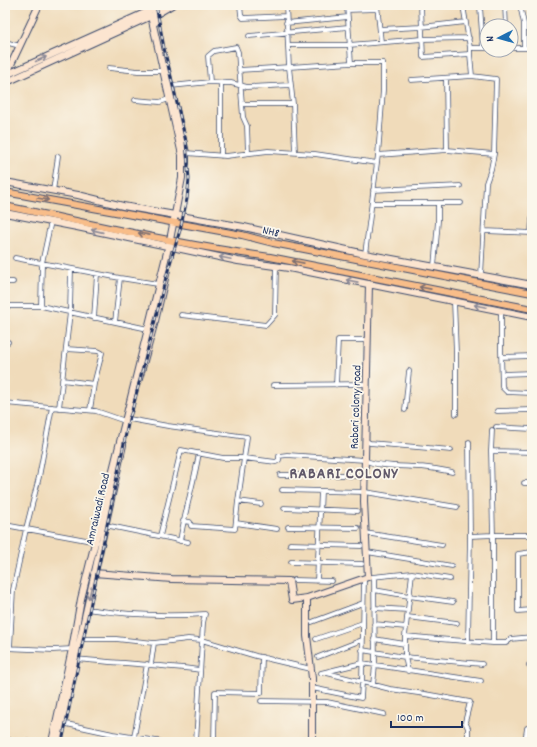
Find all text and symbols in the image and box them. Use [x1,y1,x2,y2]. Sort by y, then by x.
north arrow [479,18,519,58]
text: N [483,35,499,42]
one-way arrow [35,55,47,62]
one-way arrow [36,195,49,203]
street label: NH8 [261,222,281,243]
one-way arrow [91,227,104,235]
one-way arrow [138,230,151,238]
one-way arrow [218,254,231,262]
one-way arrow [291,258,304,266]
one-way arrow [346,277,359,285]
one-way arrow [419,283,432,291]
one-way arrow [474,302,487,310]
street label: Rabari colony road [347,365,366,449]
district label: RABARI COLONY [290,463,399,486]
street label: Amraiwadi Road [82,472,115,547]
one-way arrow [85,586,93,599]
scale bar [391,703,462,729]
text: 100 m [397,710,424,727]

